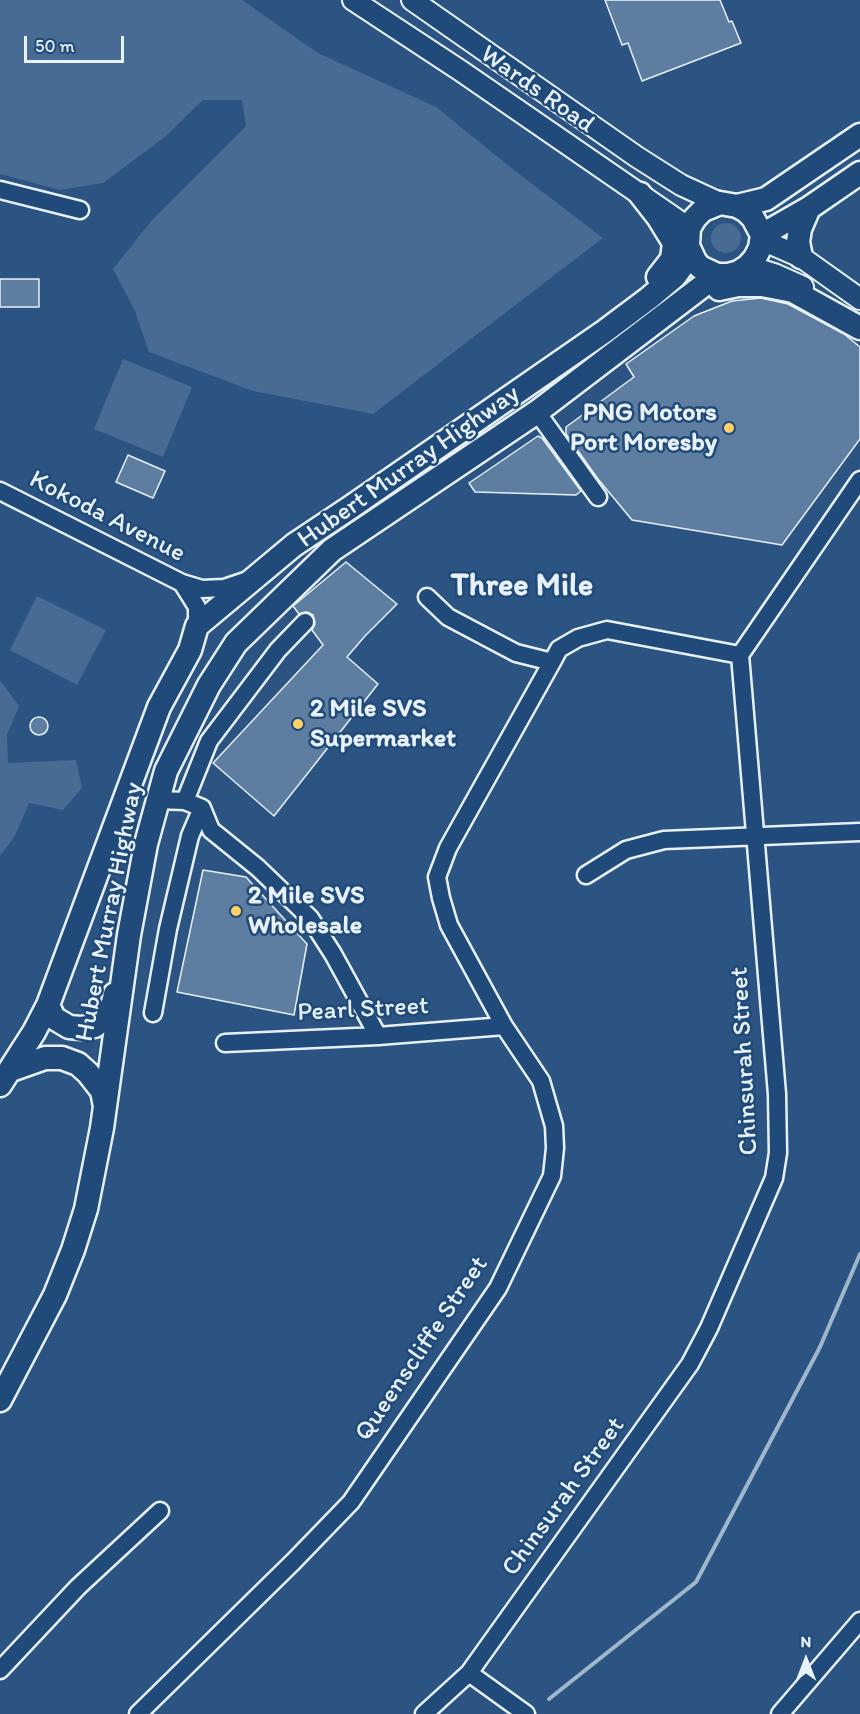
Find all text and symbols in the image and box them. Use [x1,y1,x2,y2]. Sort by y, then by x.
scale bar [27,24,128,62]
text: 50 m [35,35,75,57]
street label: Wards Road [474,39,600,141]
street label: Hubert Murray Highway [292,379,526,555]
place label: PNG Motors Port Moresby [570,397,717,458]
marker: PNG Motors Port Moresby [722,421,736,435]
street label: Kokoda Avenue [24,464,190,570]
district label: Three Mile [451,568,593,606]
place label: 2 Mile SVS Supermarket [310,693,456,754]
marker: 2 Mile SVS Supermarket [291,717,305,731]
street label: Hubert Murray Highway [70,780,150,1044]
place label: 2 Mile SVS Wholesale [248,880,365,942]
marker: 2 Mile SVS Wholesale [229,904,243,918]
street label: Chinsurah Street [724,966,766,1156]
street label: Pearl Street [297,991,429,1029]
street label: Queenscliffe Street [349,1251,495,1447]
street label: Chinsurah Street [496,1411,632,1583]
north arrow [776,1630,836,1690]
text: N [801,1632,811,1651]

